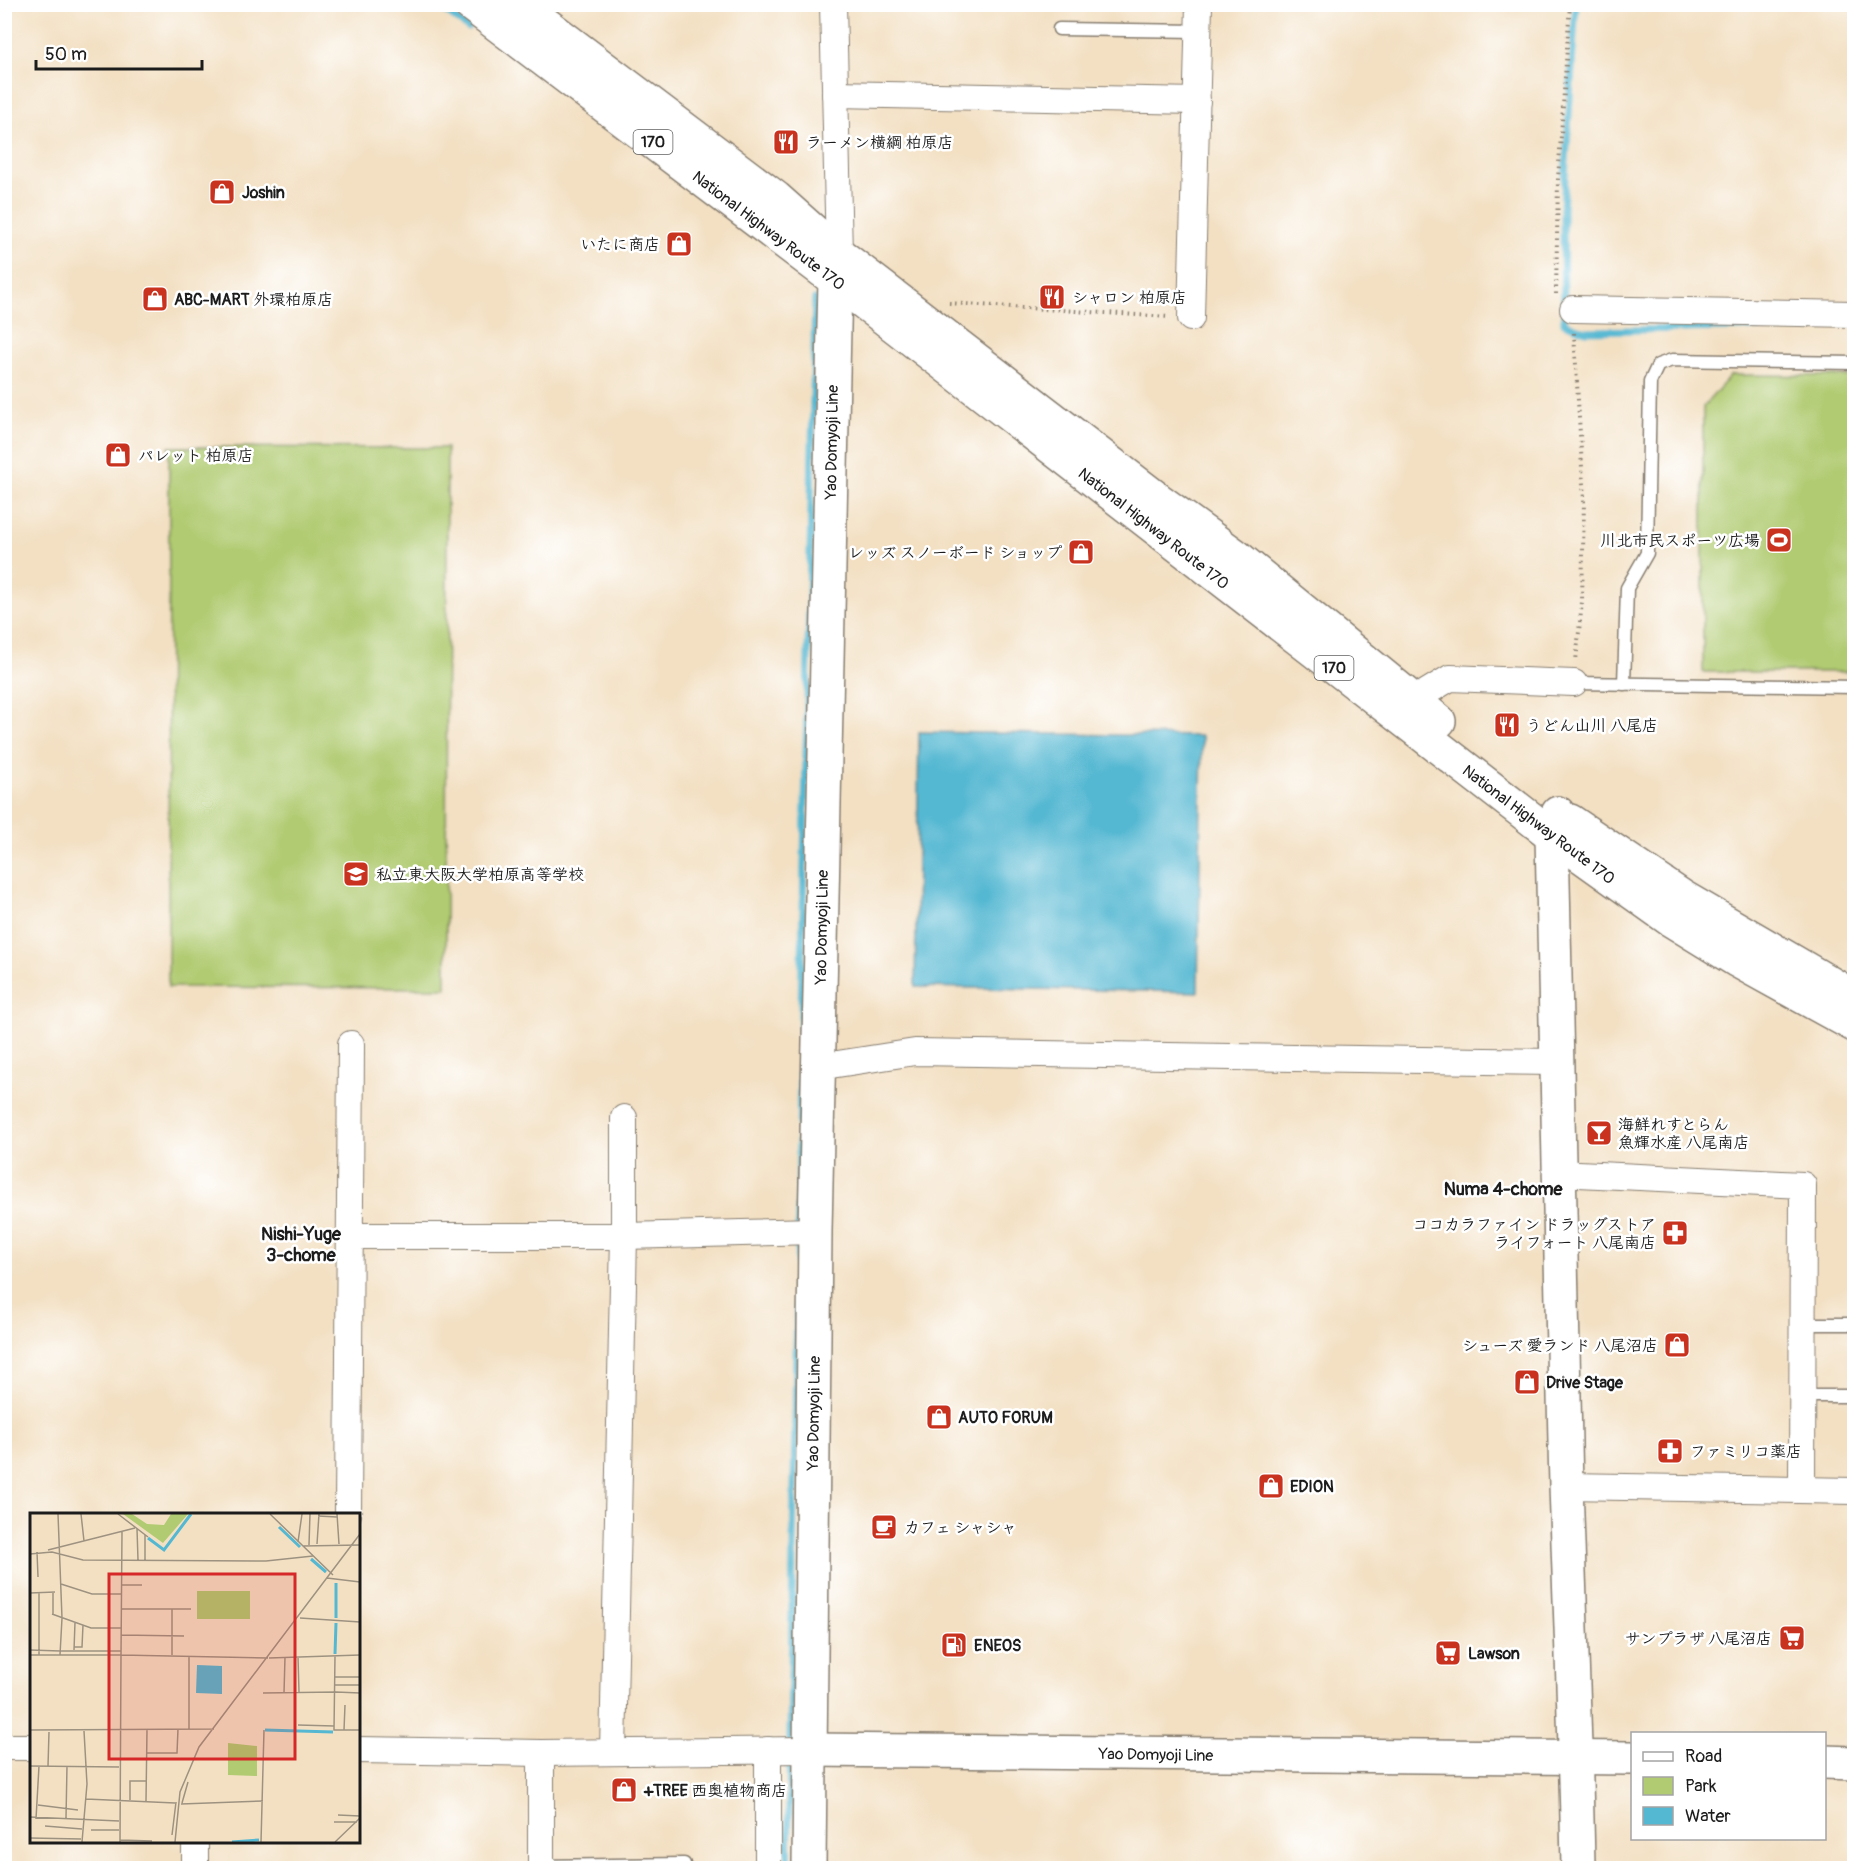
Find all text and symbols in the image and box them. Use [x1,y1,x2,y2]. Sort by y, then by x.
scale bar [36,33,202,71]
text: 50 m [45,43,87,66]
restaurant icon: ラーメン横綱 柏原店 [771,127,801,157]
road number: 170 [634,130,672,154]
place label: ラーメン横綱 柏原店 [806,133,953,153]
street label: National Highway Route 170 [688,167,849,295]
shop icon: Joshin [207,177,237,207]
place label: Joshin [242,183,285,203]
shop icon: いたに商店 [664,229,694,259]
place label: いたに商店 [580,235,660,255]
restaurant icon: シャロン 柏原店 [1037,282,1067,312]
shop icon: ABC-MART 外環柏原店 [140,284,170,314]
place label: シャロン 柏原店 [1072,288,1187,308]
place label: ABC-MART 外環柏原店 [174,290,333,310]
street label: Yao Domyoji Line [821,384,843,500]
shop icon: パレット 柏原店 [103,440,133,470]
place label: パレット 柏原店 [138,446,253,466]
street label: National Highway Route 170 [1074,464,1233,594]
sports icon: 川北市民スポーツ広場 [1764,525,1794,555]
place label: 川北市民スポーツ広場 [1600,531,1760,551]
shop icon: レッズ スノーボード ショップ [1066,537,1096,567]
place label: レッズ スノーボード ショップ [848,543,1062,563]
road number: 170 [1314,656,1354,680]
restaurant icon: うどん山川 八尾店 [1492,710,1522,740]
place label: うどん山川 八尾店 [1526,716,1658,736]
street label: National Highway Route 170 [1458,761,1619,889]
school or university icon: 私立東大阪大学柏原高等学校 [341,859,371,889]
place label: 私立東大阪大学柏原高等学校 [376,865,584,885]
street label: Yao Domyoji Line [811,869,833,985]
place label: 海鮮れすとらん 魚輝水産 八尾南店 [1618,1115,1749,1153]
bar icon: 海鮮れすとらん 魚輝水産 八尾南店 [1584,1118,1614,1148]
district label: Numa 4-chome [1444,1178,1563,1201]
place label: ココカラファイン ドラッグストア ライフォート 八尾南店 [1412,1215,1656,1253]
pharmacy icon: ココカラファイン ドラッグストア ライフォート 八尾南店 [1660,1218,1690,1248]
district label: Nishi-Yuge 3-chome [261,1223,342,1267]
shop icon: シューズ 愛ランド 八尾沼店 [1662,1330,1692,1360]
place label: シューズ 愛ランド 八尾沼店 [1462,1336,1658,1356]
street label: Yao Domyoji Line [803,1355,825,1471]
shop icon: Drive Stage [1512,1367,1542,1397]
place label: Drive Stage [1546,1373,1624,1393]
shop icon: AUTO FORUM [924,1402,954,1432]
place label: AUTO FORUM [958,1408,1053,1428]
pharmacy icon: ファミリコ薬店 [1655,1436,1685,1466]
place label: ファミリコ薬店 [1690,1442,1802,1462]
shop icon: EDION [1256,1471,1286,1501]
place label: EDION [1290,1477,1334,1497]
cafe icon: カフェ シャシャ [869,1512,899,1542]
inset map [30,1513,360,1843]
place label: カフェ シャシャ [904,1518,1017,1538]
supermarket icon: サンプラザ 八尾沼店 [1777,1623,1807,1653]
place label: サンプラザ 八尾沼店 [1625,1629,1772,1649]
fuel station icon: ENEOS [939,1630,969,1660]
place label: ENEOS [974,1636,1021,1656]
supermarket icon: Lawson [1433,1638,1463,1668]
place label: Lawson [1468,1644,1520,1664]
legend [1631,1732,1826,1840]
street label: Yao Domyoji Line [1098,1744,1214,1766]
text: Road [1685,1745,1722,1768]
shop icon: +TREE 西奥植物商店 [609,1775,639,1805]
text: Park [1685,1775,1717,1798]
place label: +TREE 西奥植物商店 [643,1781,787,1801]
text: Water [1685,1805,1731,1828]

